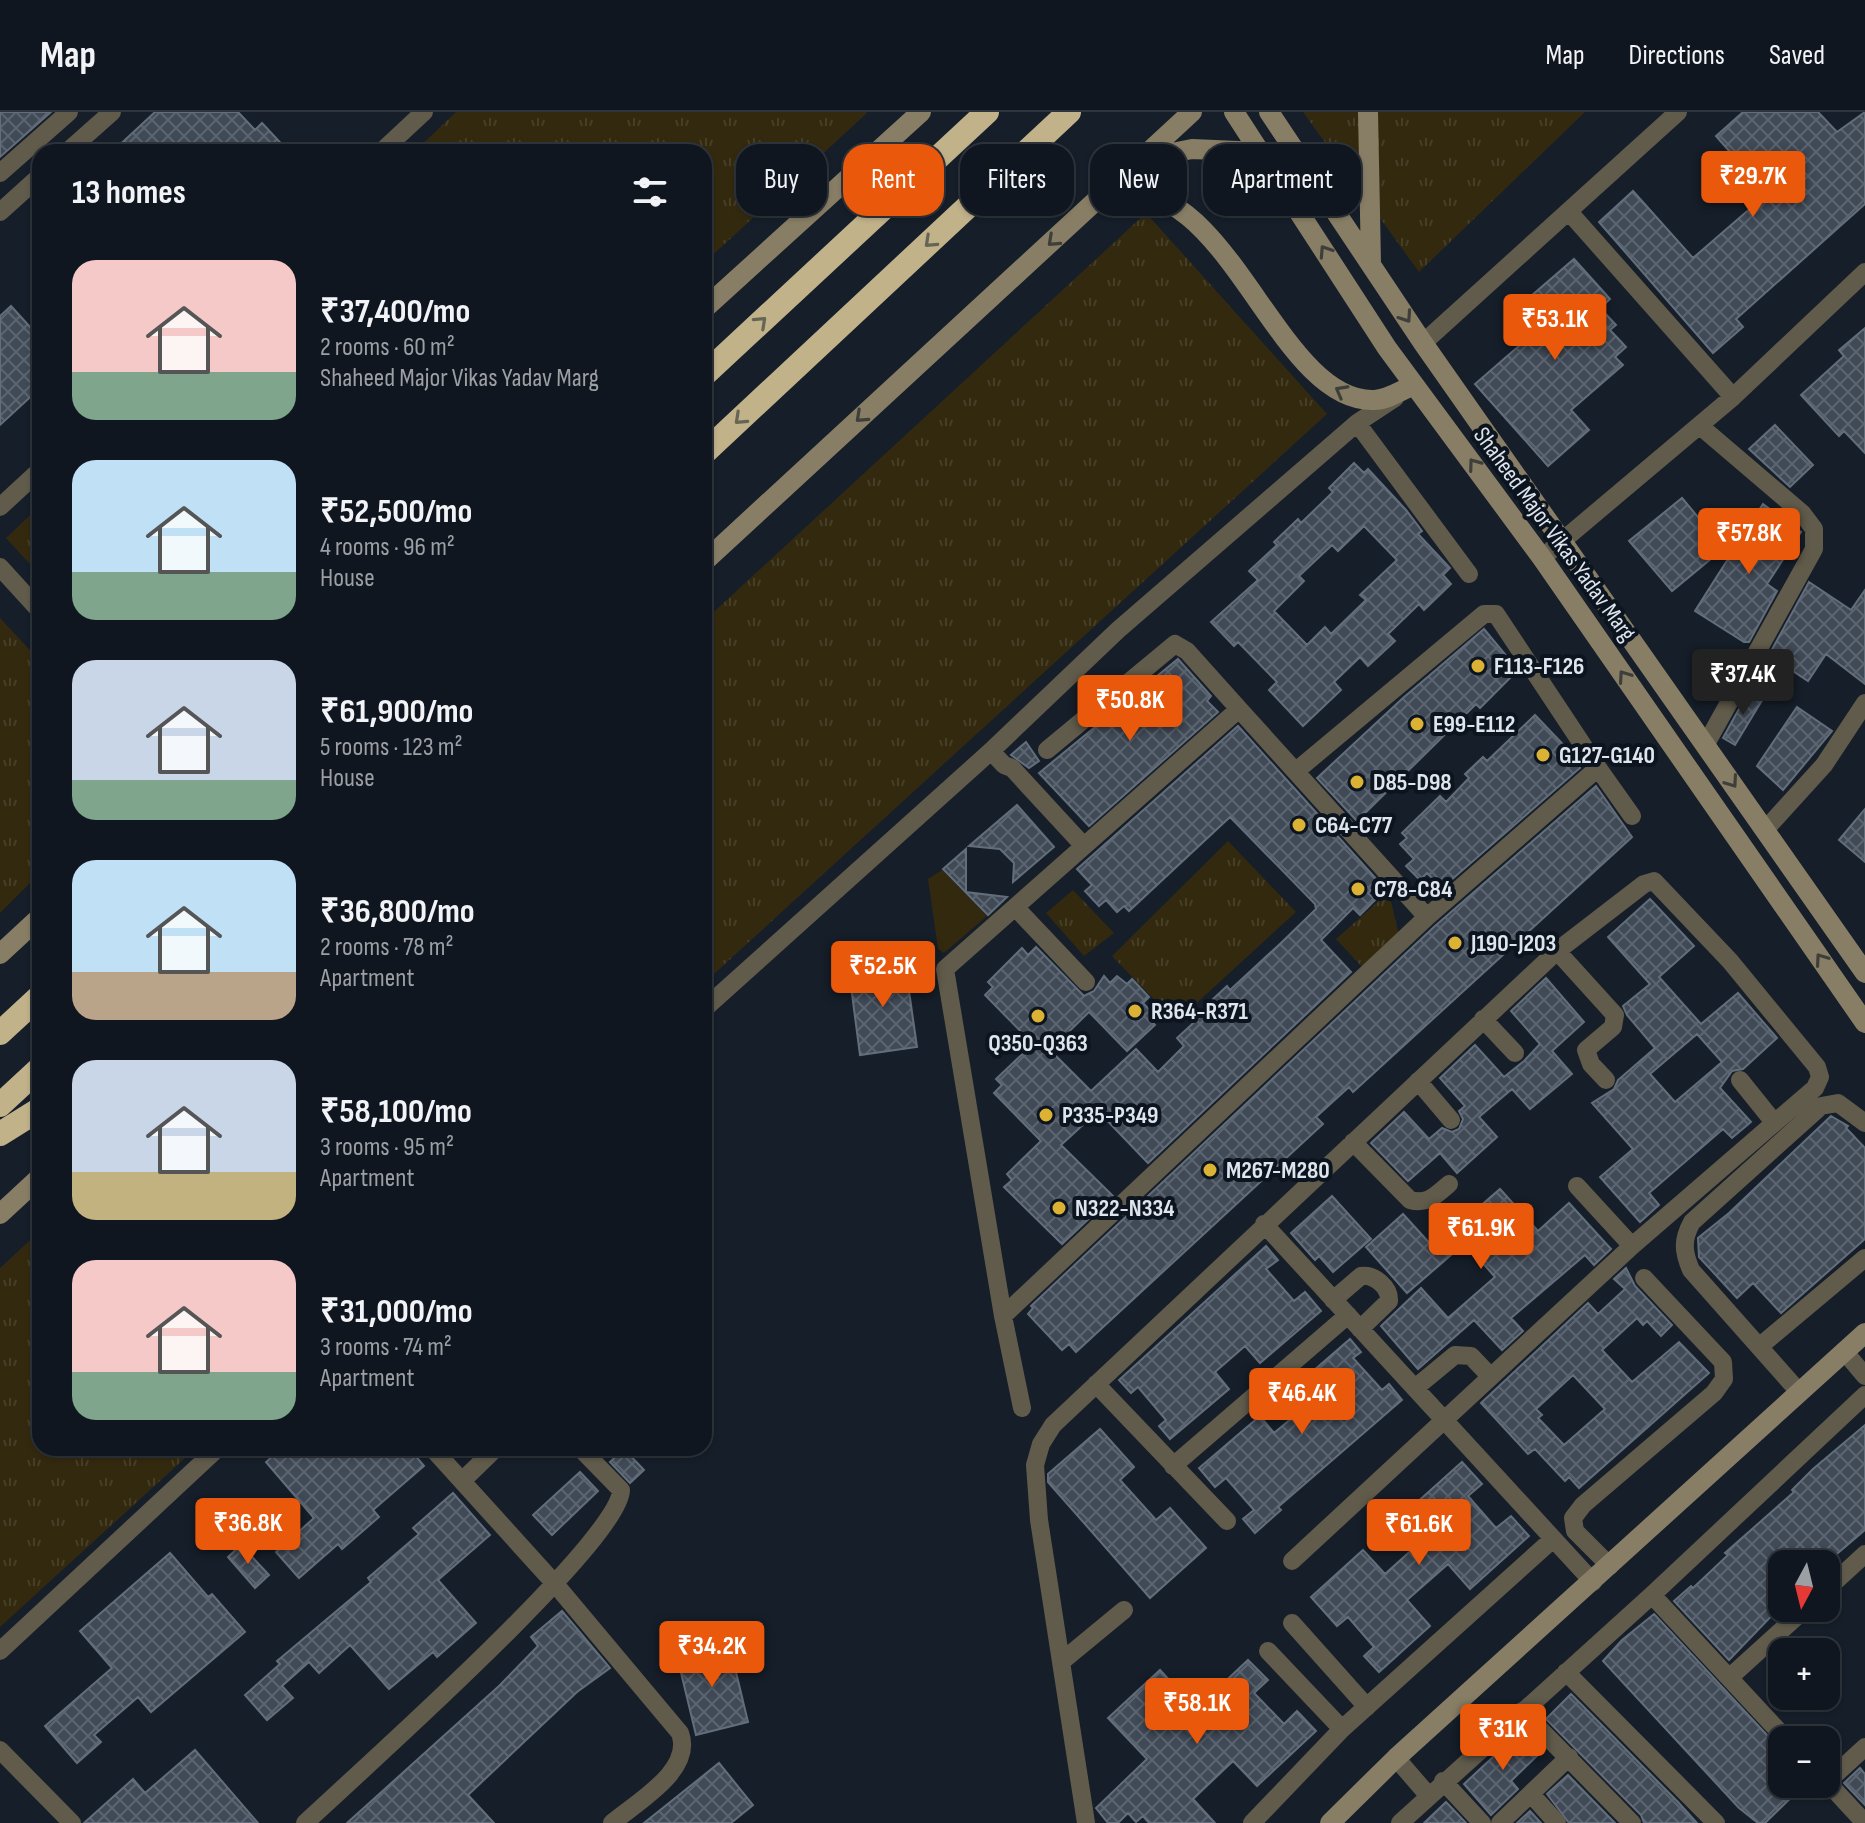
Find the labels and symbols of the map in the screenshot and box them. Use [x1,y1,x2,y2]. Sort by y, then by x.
pin: ₹29.7K [1688,151,1818,219]
one-way arrow [1047,231,1062,245]
one-way arrow [925,232,939,247]
one-way arrow [1320,246,1335,260]
pin: ₹53.1K [1490,294,1620,362]
one-way arrow [1396,308,1411,322]
one-way arrow [752,316,766,331]
one-way arrow [1335,386,1349,401]
one-way arrow [856,408,871,422]
one-way arrow [735,410,749,425]
street label: Shaheed Major Vikas Yadav Marg [1467,422,1642,647]
one-way arrow [1469,459,1483,473]
pin: ₹57.8K [1684,508,1814,576]
pin: ₹37.4K [1678,649,1808,717]
place label: F113-F126 [1494,652,1584,681]
marker: F113-F126 [1469,657,1487,675]
one-way arrow [1619,671,1634,685]
pin: ₹50.8K [1065,675,1195,743]
place label: E99-E112 [1433,710,1515,739]
marker: E99-E112 [1408,715,1426,733]
place label: G127-G140 [1559,741,1655,770]
marker: G127-G140 [1534,746,1552,764]
place label: D85-D98 [1373,768,1452,797]
marker: D85-D98 [1348,773,1366,791]
one-way arrow [1722,773,1737,787]
place label: C64-C77 [1315,811,1393,840]
marker: C64-C77 [1290,816,1308,834]
place label: C78-C84 [1374,875,1452,904]
marker: C78-C84 [1349,880,1367,898]
place label: J190-J203 [1470,929,1556,958]
marker: J190-J203 [1446,934,1464,952]
pin: ₹52.5K [818,941,948,1009]
one-way arrow [1816,953,1831,967]
place label: R364-R371 [1151,997,1248,1026]
marker: R364-R371 [1126,1002,1144,1020]
marker: Q350-Q363 [1029,1007,1047,1025]
place label: Q350-Q363 [988,1029,1088,1058]
place label: P335-P349 [1062,1101,1158,1130]
marker: P335-P349 [1037,1106,1055,1124]
place label: M267-M280 [1226,1156,1330,1185]
marker: M267-M280 [1201,1161,1219,1179]
place label: N322-N334 [1075,1194,1174,1223]
marker: N322-N334 [1050,1199,1068,1217]
pin: ₹61.9K [1416,1203,1546,1271]
pin: ₹46.4K [1237,1368,1367,1436]
pin: ₹36.8K [183,1498,313,1566]
pin: ₹61.6K [1354,1499,1484,1567]
north arrow [1768,1550,1840,1622]
pin: ₹34.2K [647,1621,777,1689]
pin: ₹58.1K [1132,1678,1262,1746]
pin: ₹31K [1456,1704,1550,1772]

